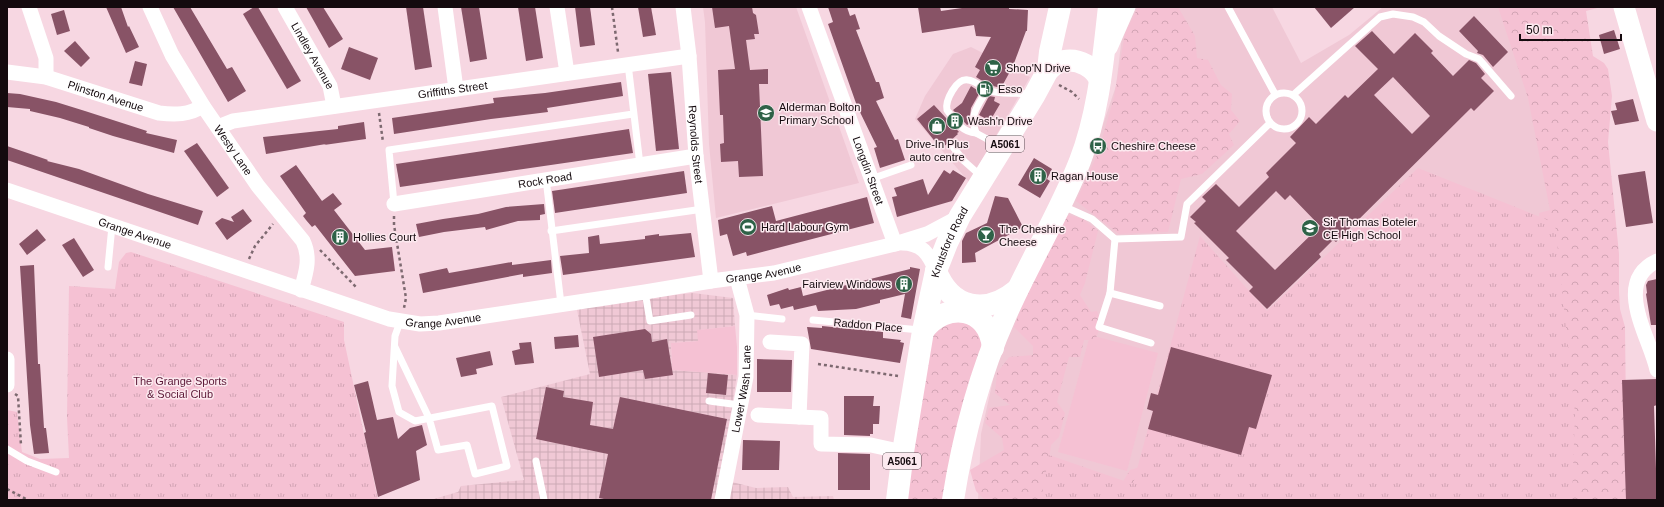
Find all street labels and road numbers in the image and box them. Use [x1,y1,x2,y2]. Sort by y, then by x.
street label: Lindley Avenue [289,20,336,91]
street label: Plinston Avenue [66,78,145,114]
street label: Griffiths Street [417,79,488,101]
street label: Reynolds Street [686,105,705,184]
street label: Westy Lane [212,123,255,177]
street label: Longdin Street [850,135,886,206]
road number: A5061 [986,136,1024,152]
street label: Rock Road [517,170,573,190]
street label: Knutsford Road [929,205,970,279]
street label: Grange Avenue [97,215,173,251]
street label: Grange Avenue [725,261,802,285]
street label: Grange Avenue [404,311,482,330]
street label: Raddon Place [833,316,903,334]
street label: Lower Wash Lane [729,345,753,434]
road number: A5061 [883,453,921,469]

